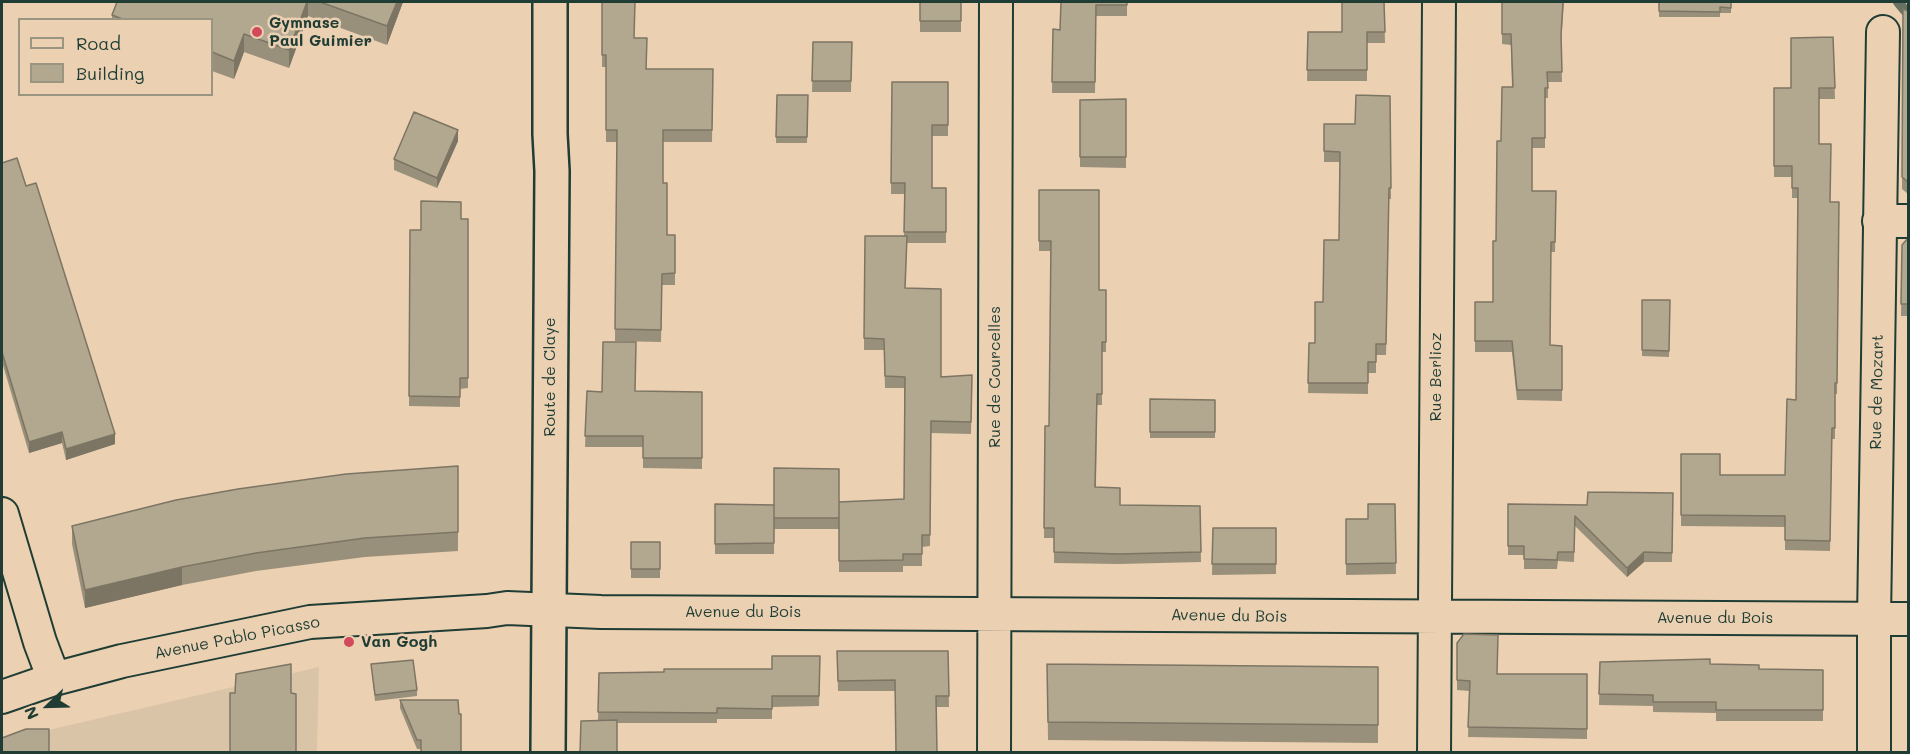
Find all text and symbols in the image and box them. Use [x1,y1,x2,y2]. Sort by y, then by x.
place label: Gymnase Paul Guimier [269,13,372,51]
legend [18,18,213,96]
marker: Gymnase Paul Guimier [250,25,264,39]
text: Road [76,31,121,55]
text: Building [76,61,144,85]
street label: Rue de Courcelles [985,306,1005,448]
street label: Route de Claye [540,317,560,437]
street label: Rue Berlioz [1426,332,1446,422]
street label: Rue de Mozart [1866,334,1888,450]
street label: Avenue du Bois [685,602,801,622]
street label: Avenue du Bois [1171,605,1287,627]
street label: Avenue du Bois [1657,608,1773,628]
street label: Avenue Pablo Picasso [153,613,321,663]
place label: Van Gogh [361,632,437,652]
marker: Van Gogh [342,635,356,649]
north arrow [18,676,78,736]
text: N [19,704,43,723]

